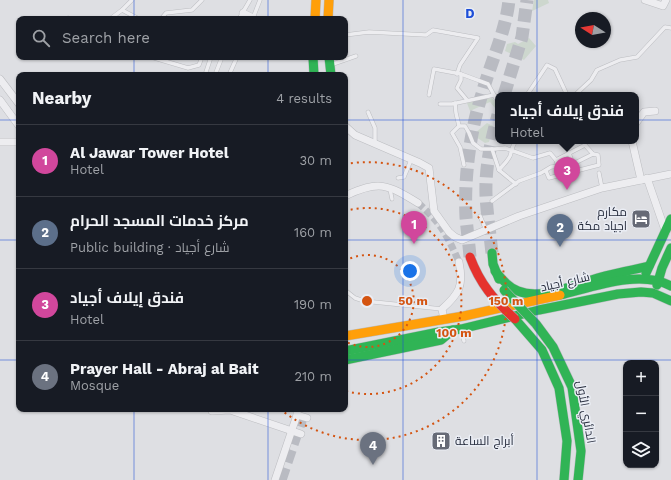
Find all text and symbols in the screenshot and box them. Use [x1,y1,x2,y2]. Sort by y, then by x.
text: D [465,6,475,21]
north arrow [575,12,611,48]
search box [16,16,348,60]
icon: search [30,27,52,49]
text: Search here [62,29,150,47]
text: Nearby [32,88,91,108]
text: 4 results [276,91,332,106]
popup [495,92,639,144]
text: فندق إيلاف أجياد [510,102,624,120]
text: Hotel [510,125,544,140]
text: Al Jawar Tower Hotel [70,144,229,162]
text: 1 [42,153,48,168]
text: 30 m [300,153,332,168]
pin: 3 [554,157,580,190]
text: Hotel [70,162,104,177]
place label: مكارم اجياد مكة [578,205,627,233]
hotel icon: مكارم اجياد مكة [630,208,652,230]
pin: 1 [401,211,427,244]
text: مركز خدمات المسجد الحرام [70,212,249,230]
pin: 2 [547,214,573,247]
text: 2 [41,225,49,240]
text: 160 m [294,225,332,240]
text: Public building · شارع أجياد [70,240,230,255]
your location [400,261,420,281]
street label: شارع أجياد [539,269,591,295]
text: فندق إيلاف أجياد [70,289,184,307]
centre of rings [360,294,374,308]
text: 50 m [398,294,428,308]
text: 150 m [489,294,523,308]
text: 3 [41,297,49,312]
text: 190 m [294,297,332,312]
text: Hotel [70,312,104,327]
text: 100 m [436,326,472,340]
text: Prayer Hall - Abraj al Bait [70,360,258,378]
map controls [623,360,659,468]
button: + [623,360,659,396]
text: 4 [41,369,49,384]
text: 210 m [294,369,332,384]
text: Mosque [70,378,119,393]
street label: الدائري الأول [571,380,598,445]
button: − [623,396,659,432]
building icon: أبراج الساعة [430,430,452,452]
pin: 4 [360,432,386,465]
button: layers [623,432,659,468]
place label: أبراج الساعة [455,433,514,449]

